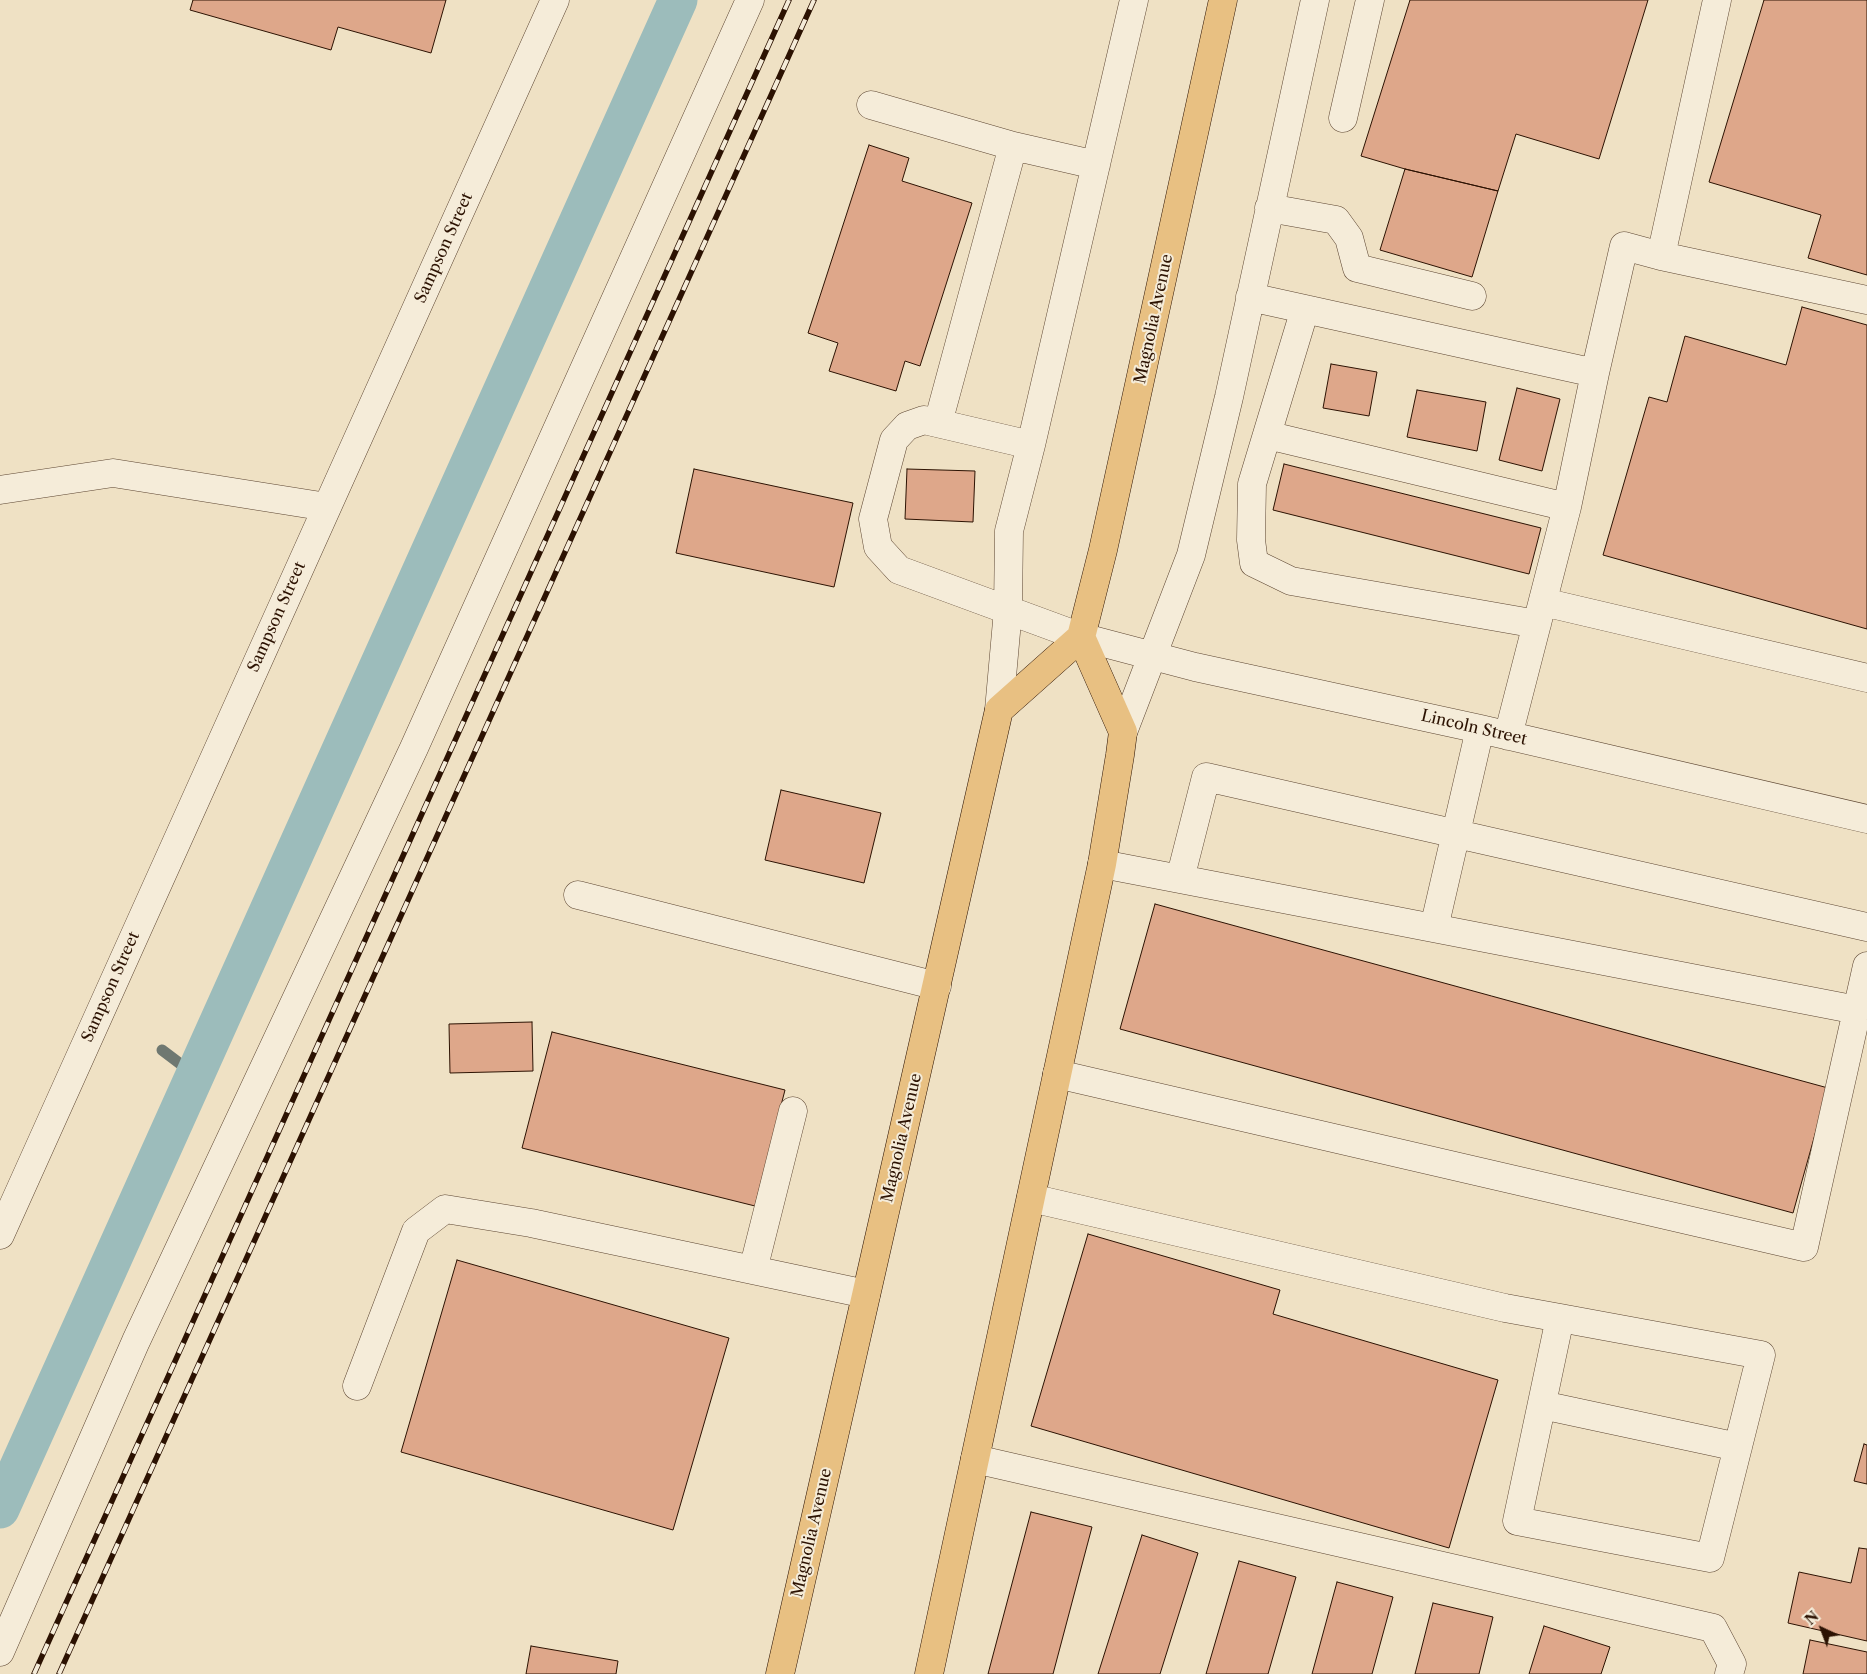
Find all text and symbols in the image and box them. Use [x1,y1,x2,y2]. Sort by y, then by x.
street label: Sampson Street [411,190,477,306]
street label: Magnolia Avenue [1131,252,1177,386]
street label: Sampson Street [244,559,310,675]
street label: Lincoln Street [1419,707,1529,749]
street label: Sampson Street [78,929,144,1045]
street label: Magnolia Avenue [878,1072,926,1204]
street label: Magnolia Avenue [788,1467,836,1599]
north arrow [1797,1604,1847,1654]
text: N [1801,1607,1822,1629]

